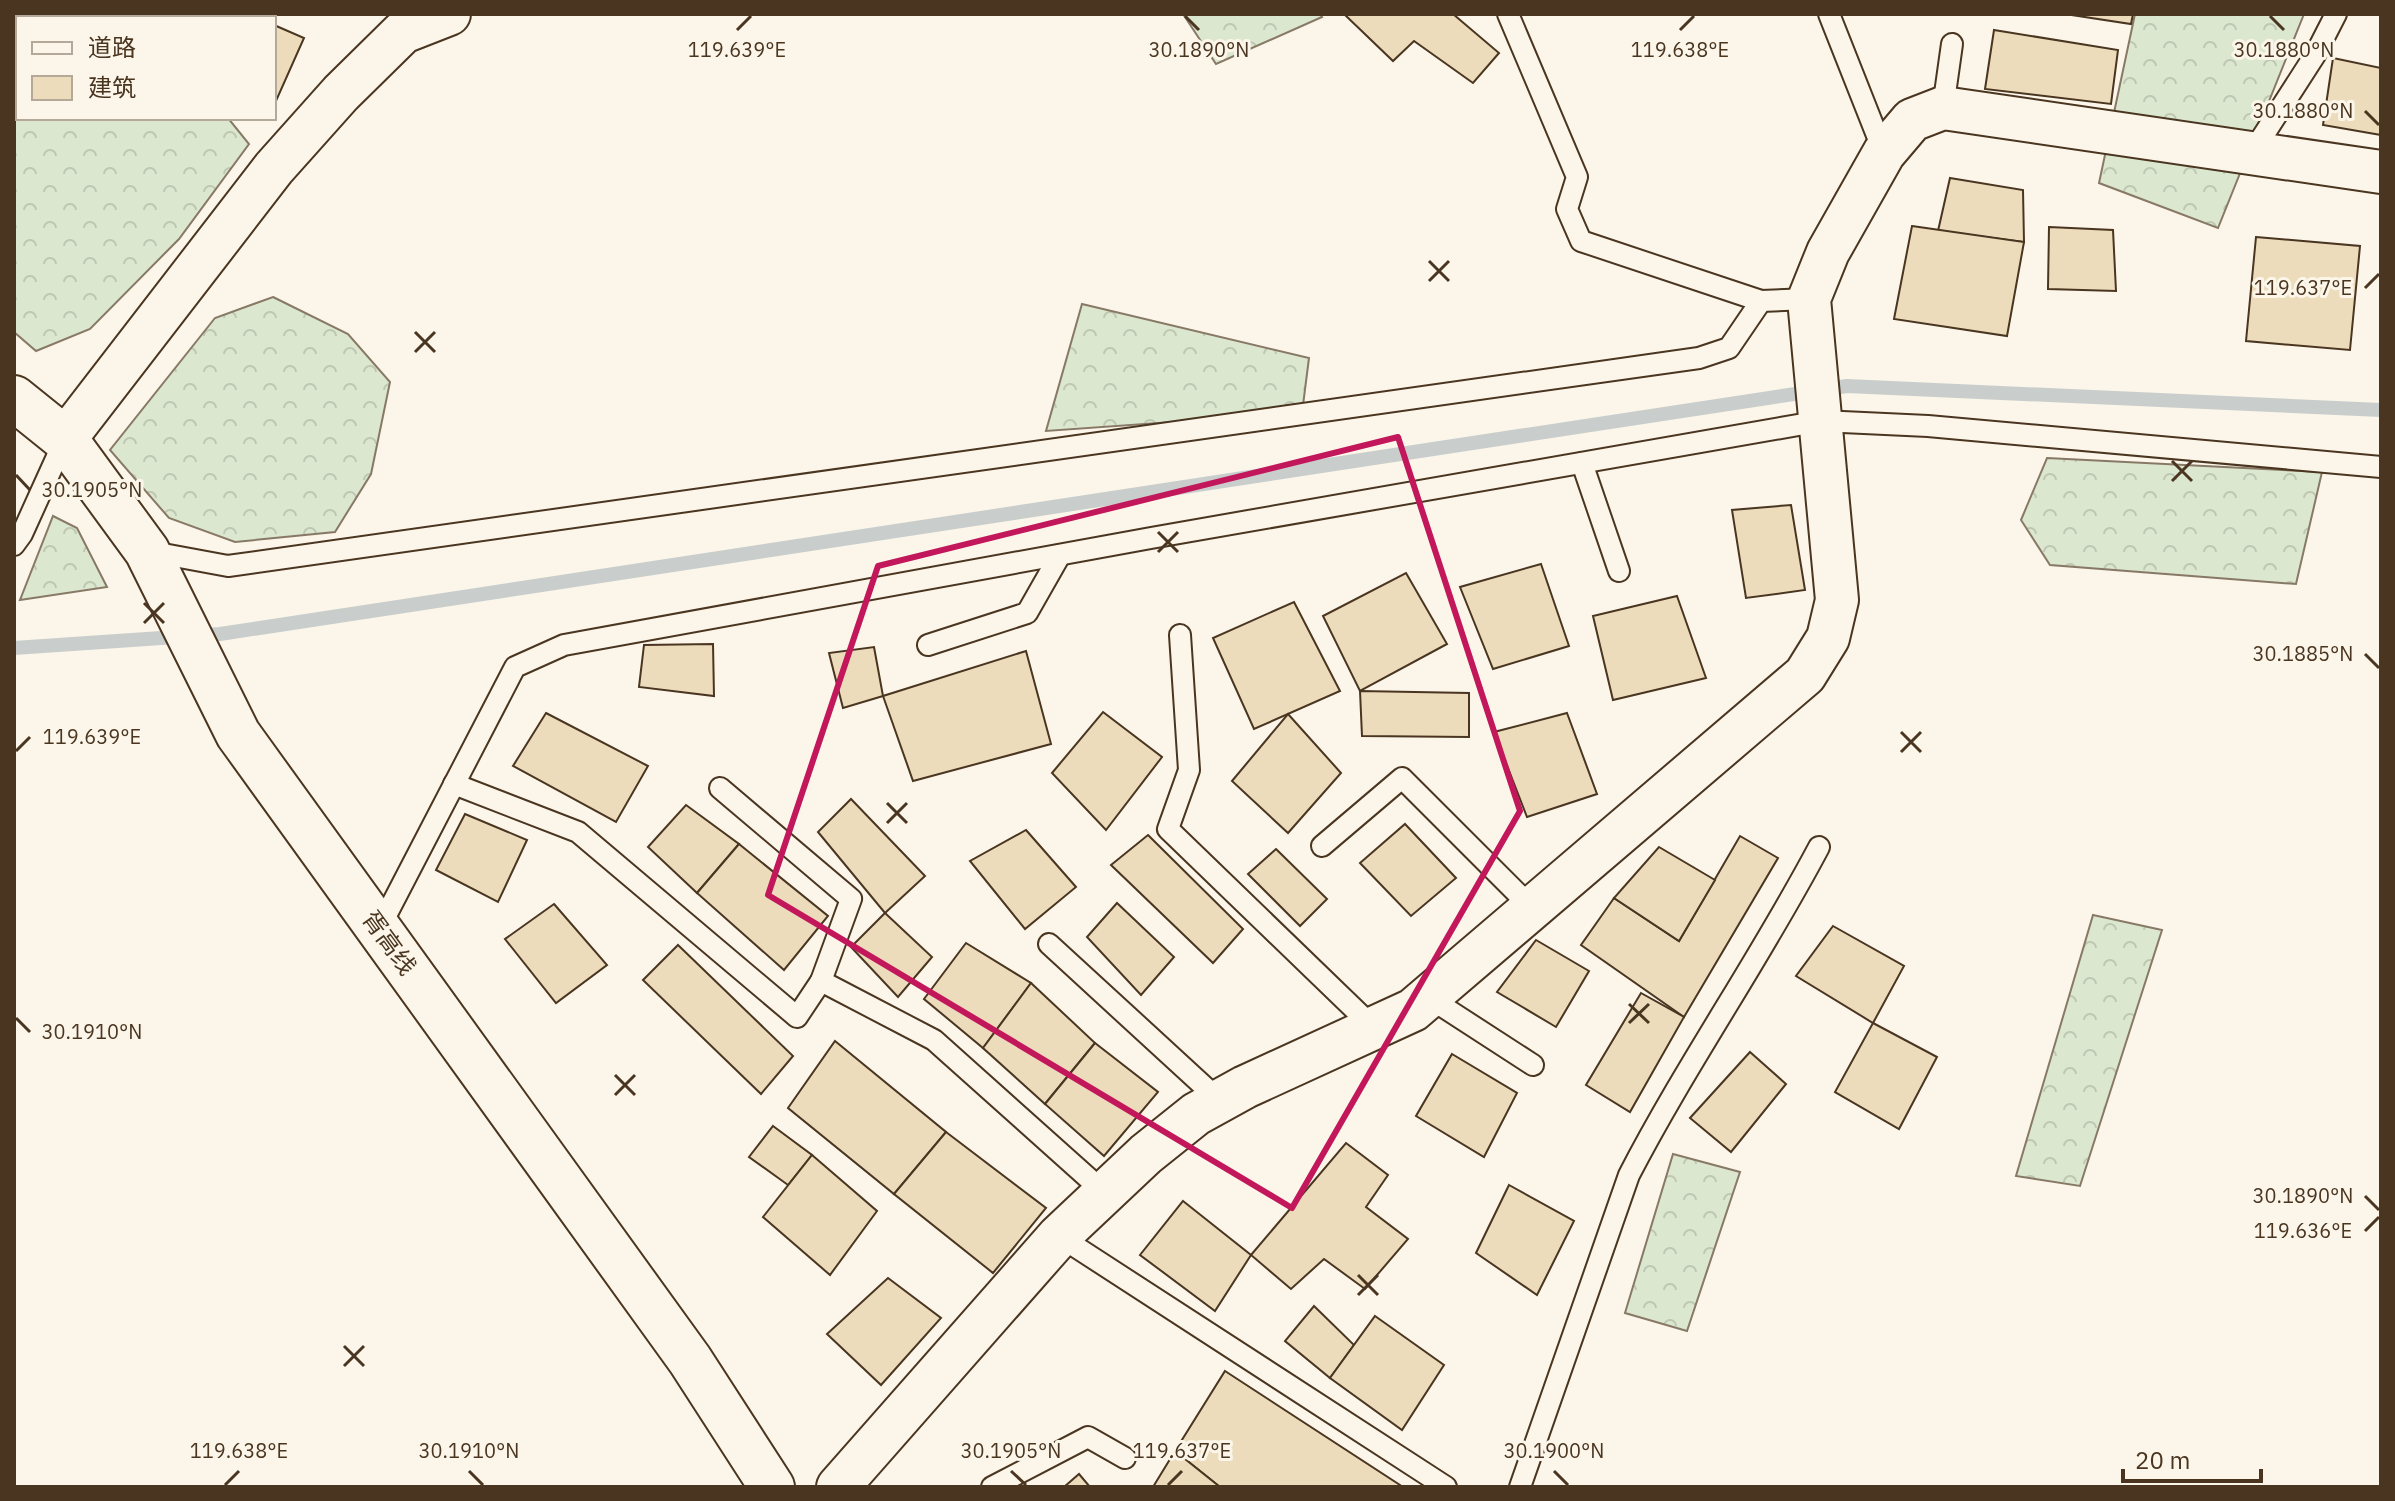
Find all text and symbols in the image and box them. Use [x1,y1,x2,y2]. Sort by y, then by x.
legend [16,16,276,120]
text: 道路 [88,31,136,63]
text: 119.639°E [688,36,786,63]
text: 30.1890°N [1149,36,1249,63]
text: 119.638°E [1631,36,1729,63]
text: 30.1880°N [2234,36,2334,63]
text: 建筑 [88,71,136,103]
text: 30.1880°N [2253,97,2353,124]
text: 119.637°E [2254,274,2352,301]
text: 30.1905°N [42,476,142,503]
text: 30.1885°N [2253,640,2353,667]
text: 119.639°E [43,723,141,750]
street label: 胥高线 [356,904,424,981]
text: 30.1910°N [42,1018,142,1045]
text: 30.1890°N [2253,1182,2353,1209]
text: 119.636°E [2254,1217,2352,1244]
scale bar [2123,1433,2261,1483]
text: 119.638°E [190,1437,288,1464]
text: 30.1910°N [419,1437,519,1464]
text: 30.1905°N [961,1437,1061,1464]
text: 119.637°E [1133,1437,1231,1464]
text: 30.1900°N [1504,1437,1604,1464]
text: 20 m [2135,1444,2190,1476]

